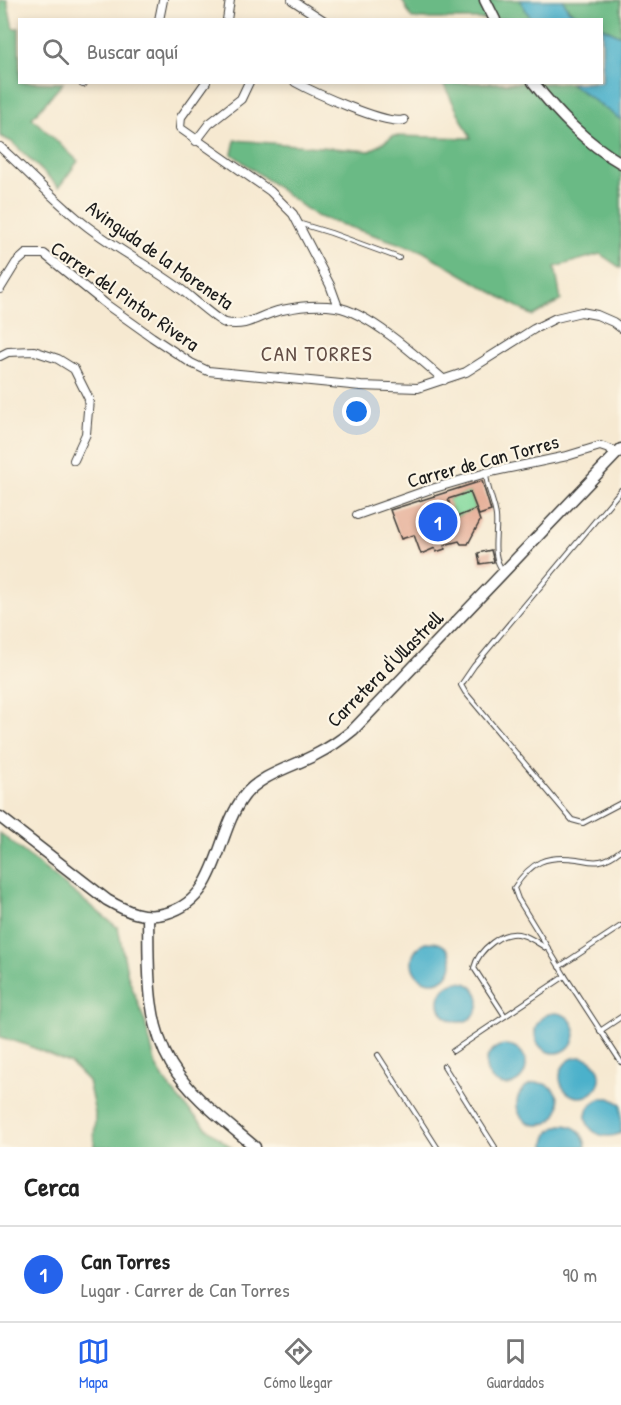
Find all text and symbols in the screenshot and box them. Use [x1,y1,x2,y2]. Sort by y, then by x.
search box [18,18,603,84]
icon: search [39,35,72,68]
text: Buscar aquí [87,36,179,66]
street label: Avinguda de la Moreneta [81,194,239,316]
street label: Carrer del Pintor Rivera [46,234,205,357]
district label: CAN TORRES [261,339,373,368]
your location [342,397,371,426]
street label: Carrer de Can Torres [404,427,562,494]
pin: 1 [418,500,458,544]
street label: Carretera d'Ullastrell [320,604,449,733]
text: Cerca [24,1169,79,1204]
text: Can Torres [81,1246,170,1276]
text: 1 [40,1261,47,1288]
text: 90 m [563,1261,597,1288]
text: Lugar · Carrer de Can Torres [81,1276,290,1303]
tab: Mapa [77,1335,110,1393]
tab: Cómo llegar [264,1335,333,1393]
tab: Guardados [486,1335,544,1393]

